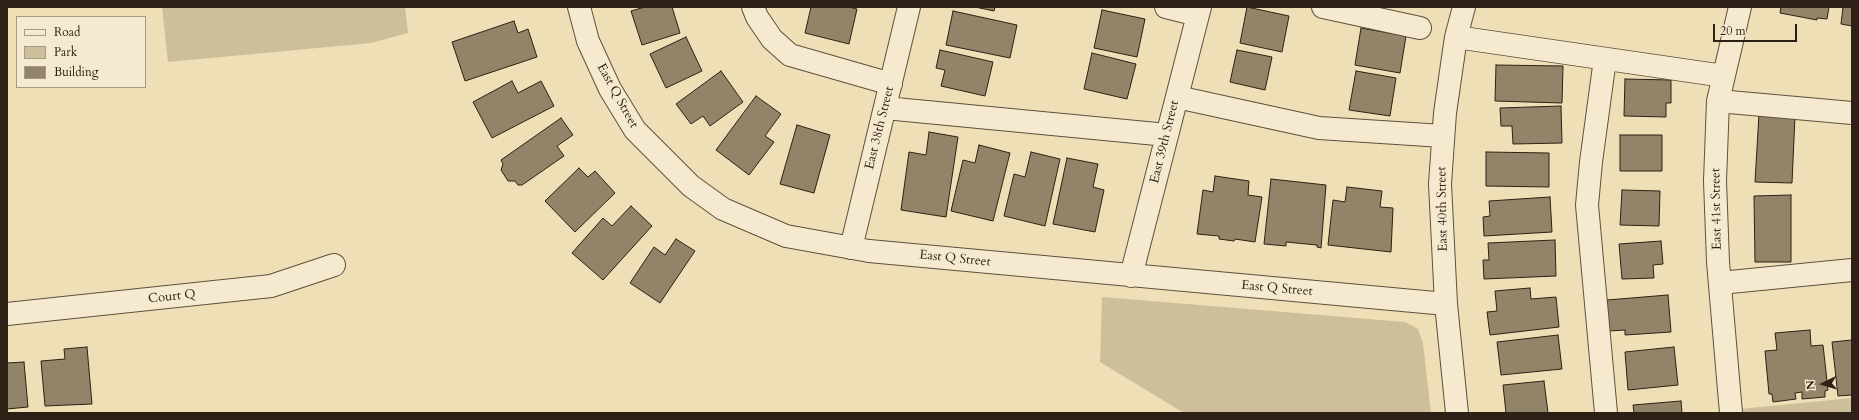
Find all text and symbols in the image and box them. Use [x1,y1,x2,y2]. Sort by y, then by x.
legend [16,16,146,88]
scale bar [1715,16,1799,42]
text: 20 m [1720,23,1746,39]
text: Road [54,24,80,40]
text: Park [54,44,77,60]
street label: East Q Street [593,61,641,131]
text: Building [54,64,98,80]
street label: East 38th Street [862,85,898,171]
street label: East 39th Street [1147,99,1183,185]
street label: East 40th Street [1434,166,1452,252]
street label: East 41st Street [1708,168,1726,250]
street label: East Q Street [919,248,991,270]
street label: East Q Street [1241,278,1313,300]
street label: Court Q [147,287,197,307]
north arrow [1803,364,1843,404]
text: N [1803,380,1818,391]

